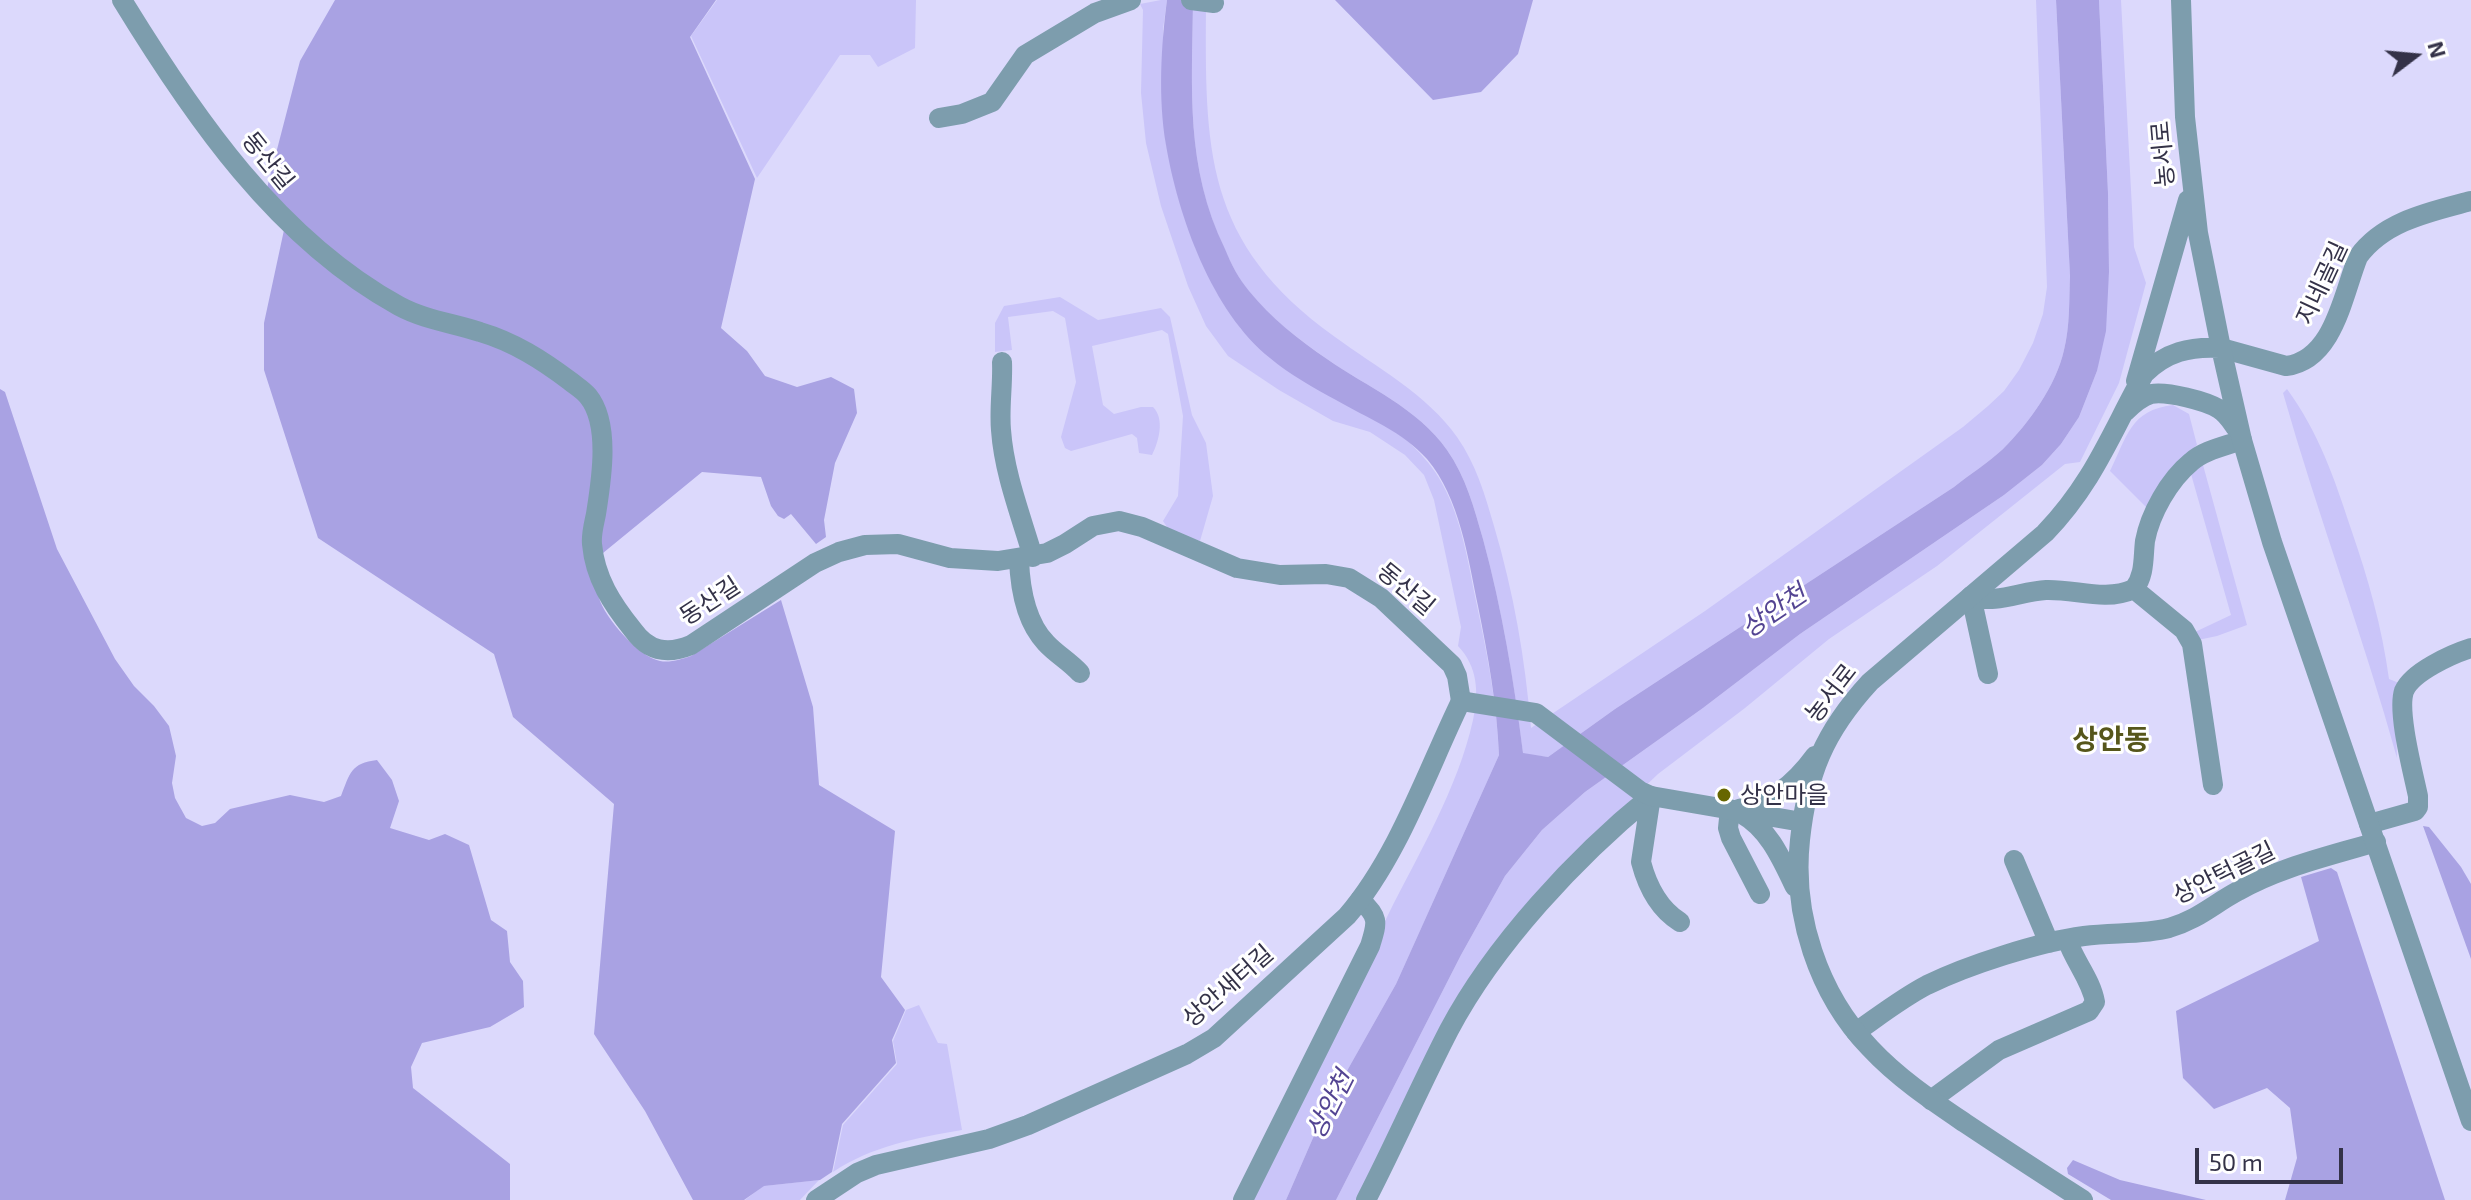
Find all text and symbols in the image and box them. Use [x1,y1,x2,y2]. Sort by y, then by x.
north arrow [2375,16,2455,96]
text: N [2423,38,2453,61]
street label: 농서로 [2146,120,2180,188]
street label: 동산길 [236,126,300,196]
street label: 지네골길 [2290,237,2354,329]
street label: 동산길 [1371,557,1441,621]
street label: 동산길 [674,571,746,631]
water label: 상안천 [1736,578,1812,644]
street label: 농서로 [1799,658,1863,728]
district label: 상안동 [2072,723,2150,757]
place label: 상안마을 [1740,781,1828,809]
marker: 상안마을 [1715,786,1733,804]
street label: 상안턱골길 [2168,836,2280,910]
street label: 상안새터길 [1177,939,1279,1033]
water label: 상안천 [1300,1066,1360,1144]
scale bar [2199,1132,2347,1182]
text: 50 m [2209,1147,2263,1176]

